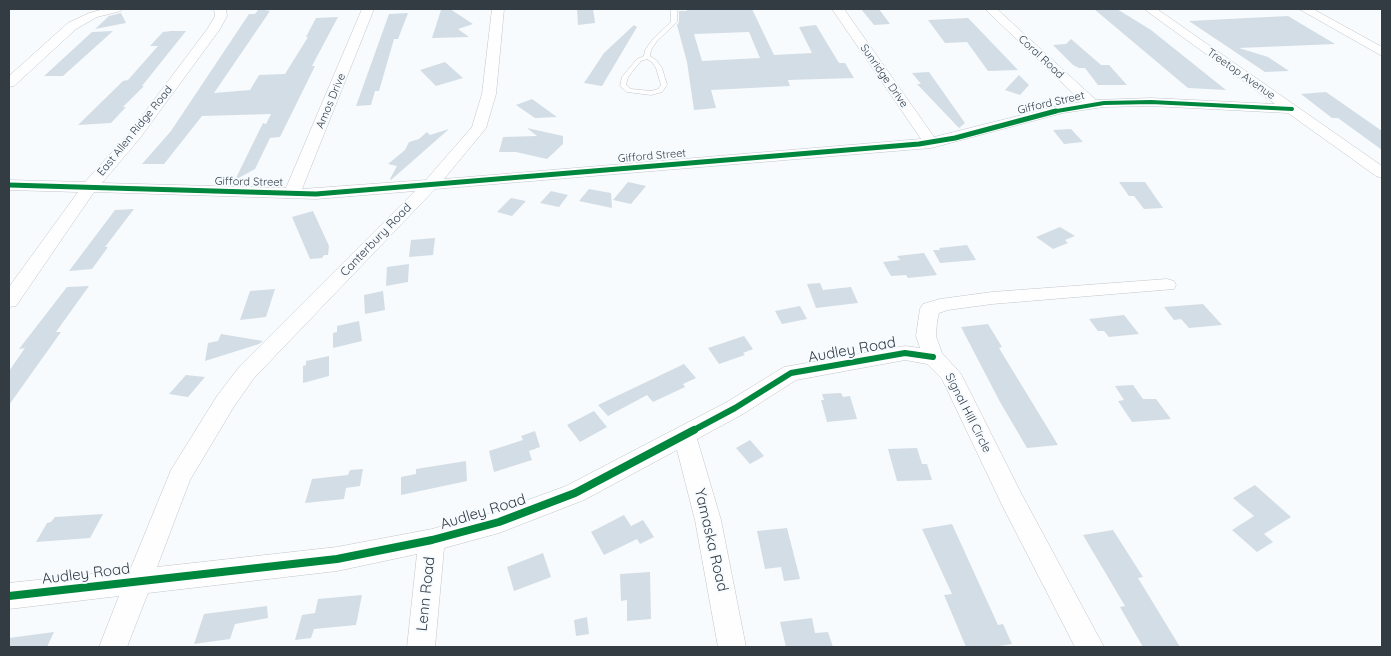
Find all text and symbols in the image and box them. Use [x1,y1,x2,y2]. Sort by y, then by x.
street label: Coral Road [1016,33,1066,81]
street label: Sunridge Drive [857,42,911,110]
street label: Treetop Avenue [1204,46,1278,102]
street label: Amos Drive [314,72,348,130]
street label: East Allen Ridge Road [95,83,175,179]
street label: Gifford Street [1016,89,1086,117]
street label: Gifford Street [617,146,687,166]
street label: Gifford Street [215,175,283,189]
street label: Canterbury Road [337,200,415,280]
street label: Audley Road [807,333,897,367]
street label: Signal Hill Circle [942,371,994,455]
street label: Yamaska Road [690,487,732,593]
street label: Audley Road [438,490,528,534]
street label: Lenn Road [413,556,439,632]
street label: Audley Road [41,560,131,588]

